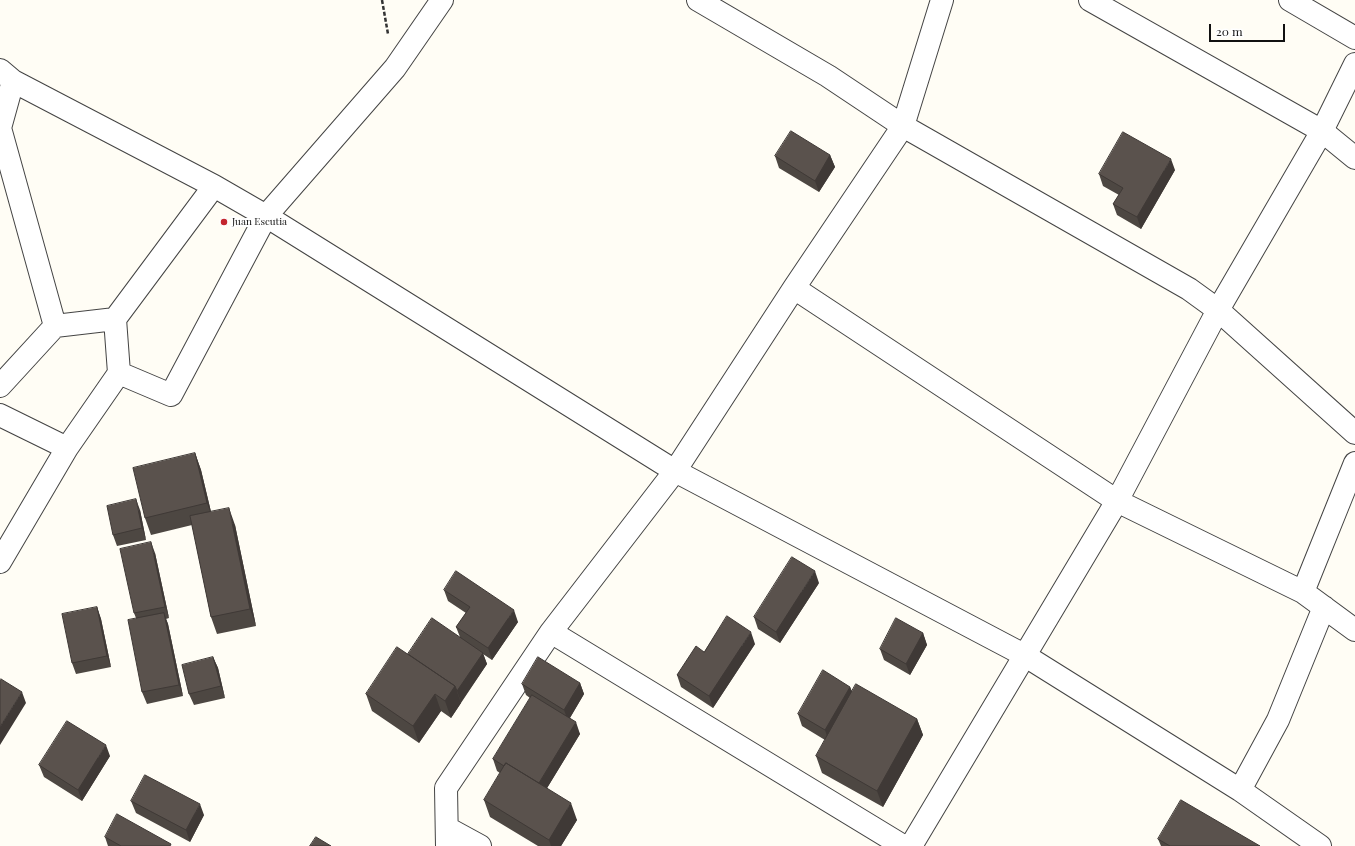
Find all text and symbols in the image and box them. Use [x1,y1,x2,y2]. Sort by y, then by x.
scale bar [1211,16,1287,42]
text: 20 m [1216,23,1243,39]
place label: Juan Escutia [232,216,287,228]
marker: Juan Escutia [219,217,229,227]

